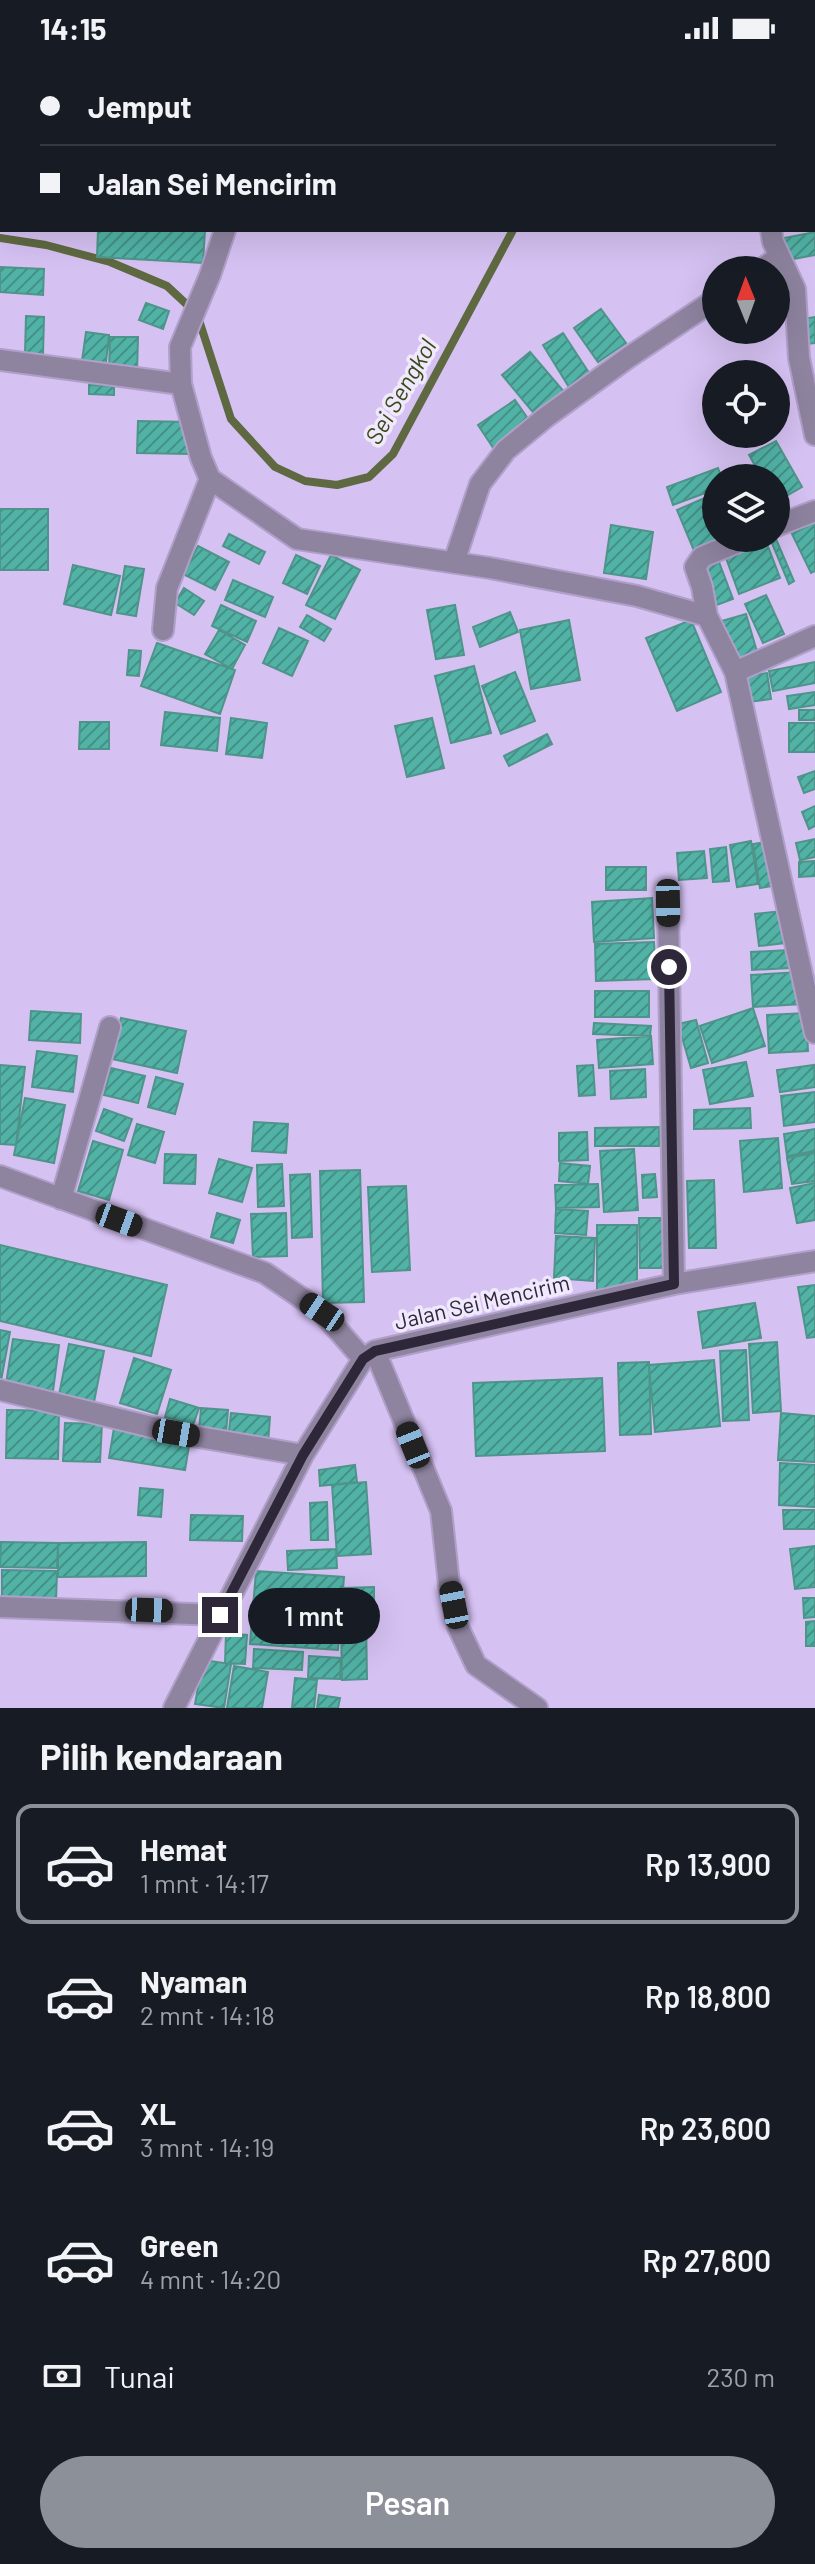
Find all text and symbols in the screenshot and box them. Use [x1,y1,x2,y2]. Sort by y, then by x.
text: 14:15 [40,10,106,46]
text: Jemput [88,88,192,124]
text: Jalan Sei Mencirim [88,165,337,201]
north arrow [702,256,790,344]
map controls [702,256,790,552]
water label: Sei Sengkol [358,333,442,449]
button: locate [702,360,790,448]
button: layers [702,464,790,552]
car [656,879,680,927]
route start [651,949,687,985]
car [92,1201,146,1239]
street label: Jalan Sei Mencirim [392,1268,572,1334]
car [295,1289,349,1335]
car [150,1417,202,1449]
car [393,1418,433,1472]
car [438,1579,470,1631]
callout: 1 mnt [248,1587,380,1643]
car [125,1597,173,1623]
route end [202,1597,238,1633]
text: 1 mnt [284,1600,344,1631]
text: Pilih kendaraan [40,1734,283,1777]
icon: car [44,1828,116,1900]
text: Hemat [140,1831,227,1867]
text: Rp 13,900 [645,1846,771,1882]
text: 1 mnt · 14:17 [140,1867,269,1898]
icon: car [44,1960,116,2032]
text: Nyaman [140,1963,247,1999]
text: Rp 18,800 [645,1978,771,2014]
text: 2 mnt · 14:18 [140,1999,275,2030]
icon: car [44,2092,116,2164]
text: XL [140,2095,176,2131]
text: Rp 23,600 [640,2110,771,2146]
text: 3 mnt · 14:19 [140,2131,274,2162]
icon: car [44,2224,116,2296]
text: Green [140,2227,219,2263]
text: Rp 27,600 [642,2242,771,2278]
text: 4 mnt · 14:20 [140,2263,281,2294]
icon: cash [40,2354,84,2398]
text: Tunai [104,2358,175,2394]
text: 230 m [706,2361,775,2392]
button: Pesan [40,2456,775,2548]

